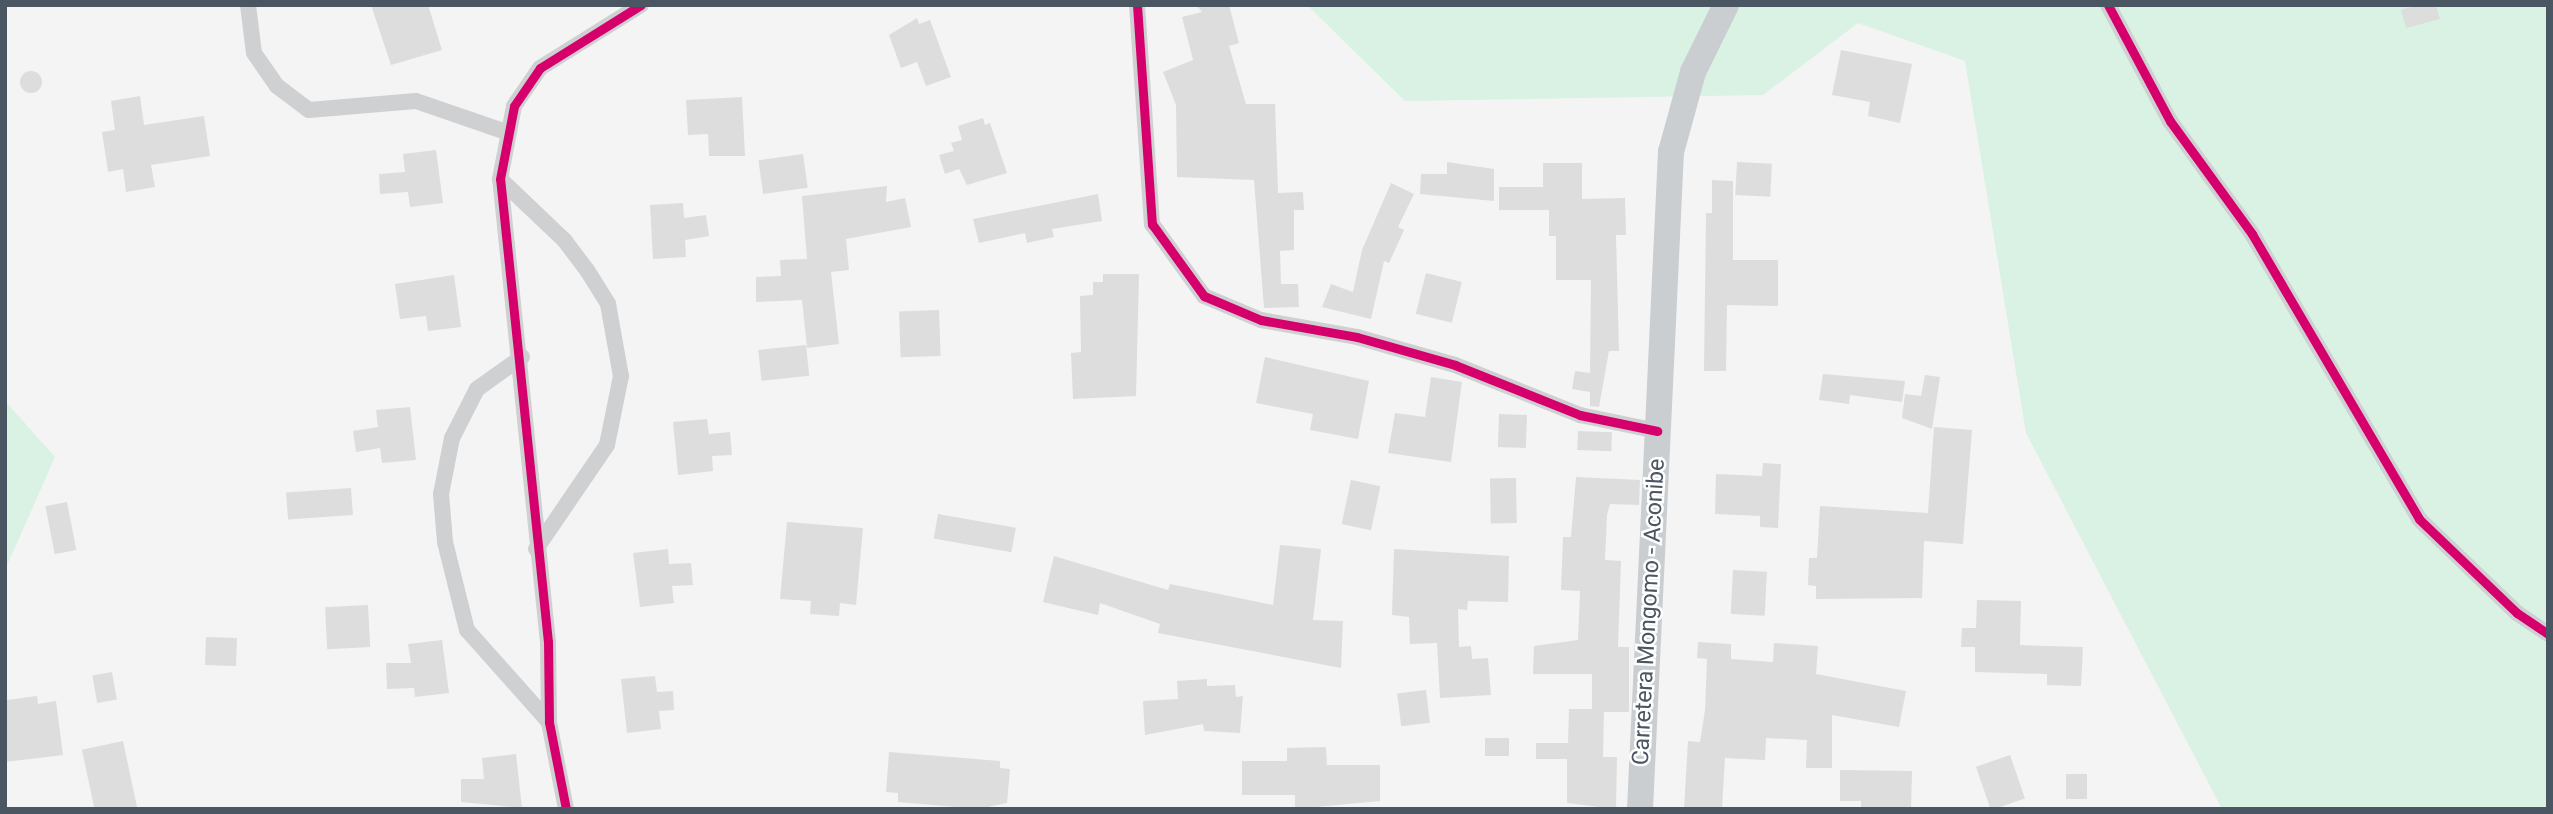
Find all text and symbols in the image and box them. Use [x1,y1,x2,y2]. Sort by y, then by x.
street label: Carretera Mongomo - Aconibe [1627,458,1671,766]

